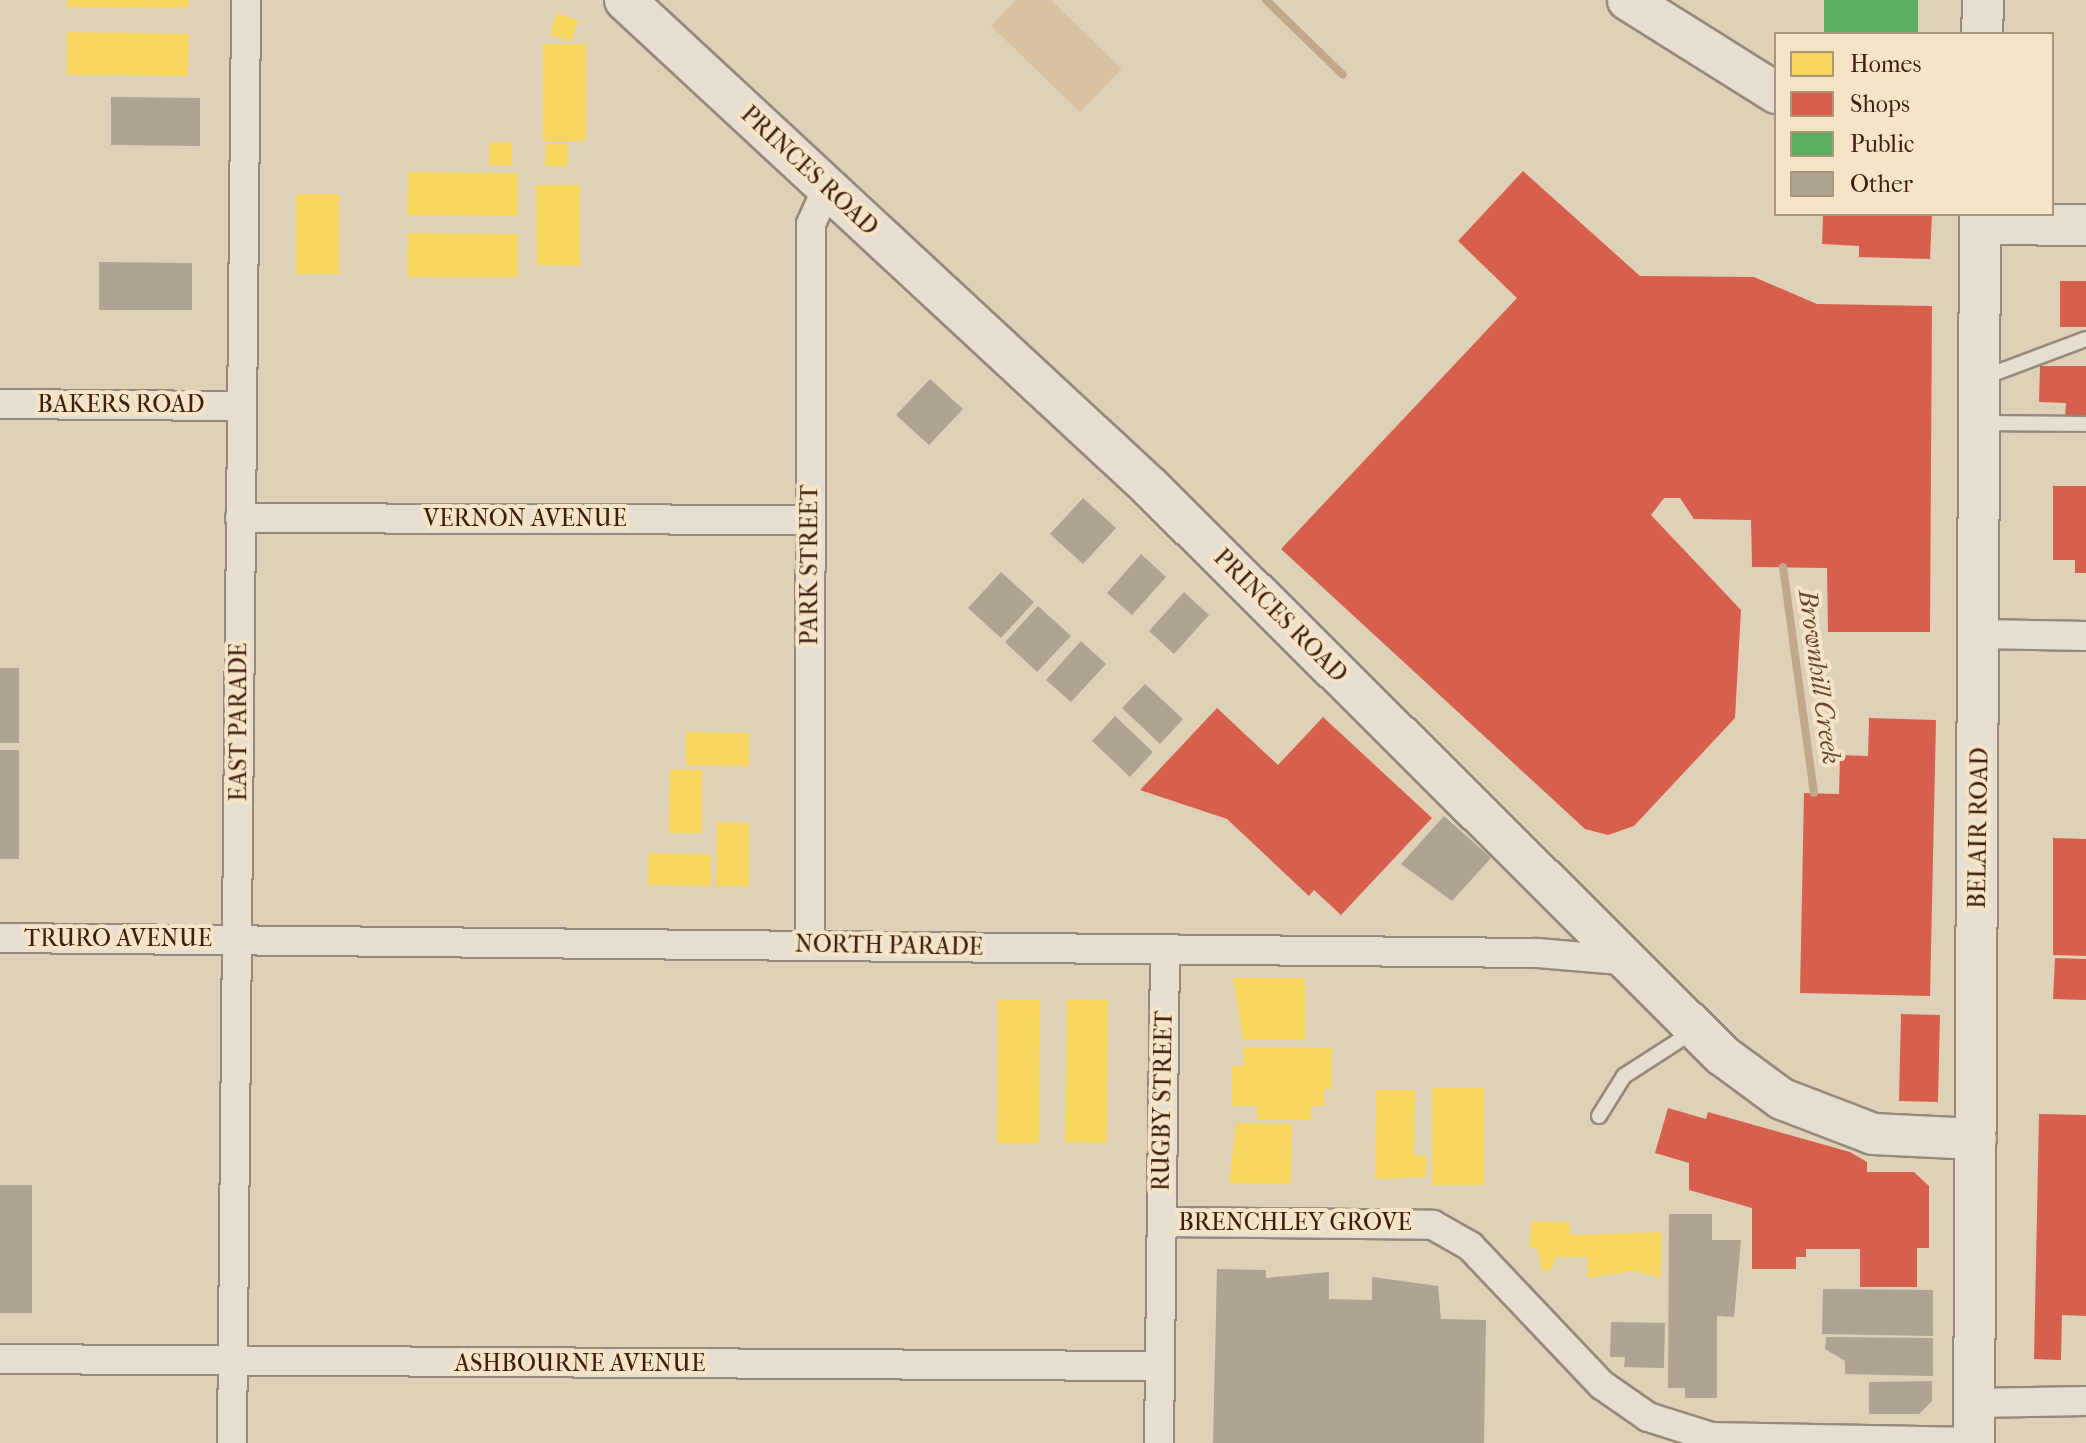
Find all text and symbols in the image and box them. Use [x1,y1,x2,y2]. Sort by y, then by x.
legend [1774,32,2054,216]
text: Homes [1850,50,1921,78]
text: Shops [1850,90,1910,118]
street label: PRINCES ROAD [735,100,883,242]
text: Public [1850,130,1914,158]
text: Other [1850,170,1913,198]
street label: BAKERS ROAD [37,391,205,419]
street label: PARK STREET [796,485,824,645]
street label: VERNON AVENUE [423,505,627,533]
street label: PRINCES ROAD [1207,543,1353,689]
water label: Brownhill Creek [1791,588,1847,766]
street label: EAST PARADE [225,643,253,801]
street label: BELAIR ROAD [1963,747,1995,909]
street label: TRURO AVENUE [24,925,212,953]
street label: NORTH PARADE [795,930,983,962]
street label: RUGBY STREET [1147,1011,1179,1191]
street label: BRENCHLEY GROVE [1178,1209,1412,1237]
street label: ASHBOURNE AVENUE [454,1350,706,1378]

